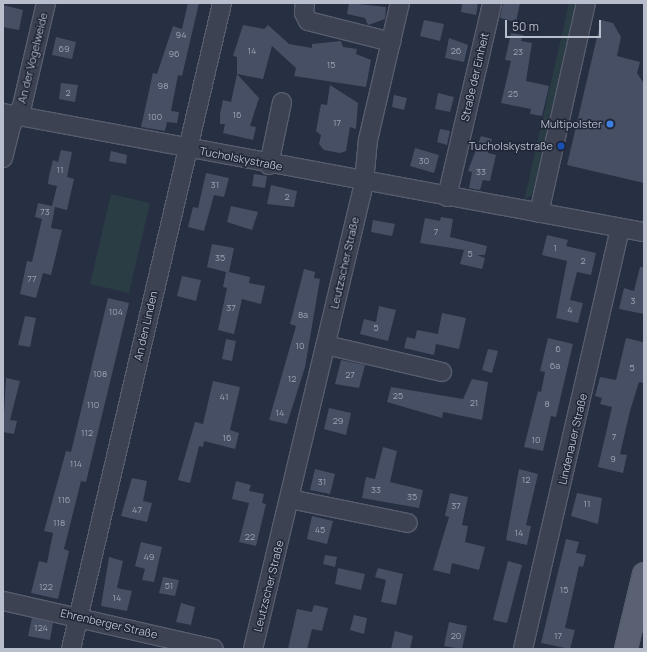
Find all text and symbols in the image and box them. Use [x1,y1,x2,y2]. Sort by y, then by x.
street label: An der Vogelweide [15,11,51,105]
scale bar [507,12,603,38]
text: 50 m [512,18,539,35]
house number: 94 [176,30,186,40]
street label: Straße der Einheit [458,31,492,123]
house number: 69 [58,44,70,54]
house number: 14 [248,46,256,56]
house number: 26 [451,46,461,56]
house number: 23 [513,47,523,57]
house number: 96 [168,49,180,59]
house number: 15 [327,60,335,70]
house number: 98 [158,81,168,91]
house number: 2 [65,88,71,98]
house number: 25 [508,89,518,99]
house number: 16 [232,110,242,120]
house number: 100 [148,112,162,122]
place label: Multipolster [541,117,602,131]
house number: 17 [333,118,341,128]
marker: Multipolster [605,119,615,129]
place label: Tucholskystraße [469,139,553,153]
marker: Tucholskystraße [556,141,566,151]
street label: Tucholskystraße [198,144,284,174]
house number: 30 [419,156,429,166]
house number: 11 [56,165,64,175]
house number: 33 [476,167,486,177]
house number: 31 [211,180,219,190]
house number: 2 [284,192,290,202]
house number: 73 [40,207,50,217]
street label: Leutzscher Straße [328,216,362,310]
house number: 7 [434,227,438,237]
house number: 1 [553,243,557,253]
house number: 5 [467,249,473,259]
house number: 35 [215,253,225,263]
house number: 2 [580,256,586,266]
house number: 77 [27,274,37,284]
street label: An den Linden [132,290,160,362]
house number: 3 [631,296,635,306]
house number: 37 [226,303,236,313]
house number: 4 [567,305,573,315]
house number: 104 [109,307,123,317]
house number: 8a [298,310,308,320]
house number: 5 [373,323,379,333]
house number: 10 [296,341,304,351]
house number: 6 [555,344,561,354]
house number: 6a [550,361,560,371]
house number: 5 [629,363,635,373]
house number: 108 [93,369,107,379]
house number: 27 [345,370,355,380]
house number: 12 [288,374,296,384]
house number: 25 [393,391,403,401]
house number: 41 [220,392,228,402]
street label: Lindenauer Straße [556,392,590,486]
house number: 21 [470,398,478,408]
house number: 8 [544,399,550,409]
house number: 110 [87,400,99,410]
house number: 14 [276,408,284,418]
house number: 29 [333,416,343,426]
house number: 112 [81,428,93,438]
house number: 7 [612,432,616,442]
house number: 16 [222,433,232,443]
house number: 10 [532,435,540,445]
house number: 9 [610,454,616,464]
house number: 114 [70,459,82,469]
house number: 12 [522,475,530,485]
house number: 31 [318,477,326,487]
house number: 33 [371,485,381,495]
house number: 35 [407,492,417,502]
house number: 116 [58,495,70,505]
house number: 11 [583,499,591,509]
house number: 37 [451,501,461,511]
house number: 47 [132,505,142,515]
house number: 118 [53,518,65,528]
house number: 45 [315,525,325,535]
house number: 14 [515,528,523,538]
house number: 22 [245,532,255,542]
street label: Leutzscher Straße [251,539,287,633]
house number: 49 [144,552,154,562]
house number: 51 [165,581,173,591]
house number: 122 [39,582,53,592]
house number: 15 [560,585,568,595]
house number: 14 [113,593,121,603]
street label: Ehrenberger Straße [59,606,159,642]
house number: 124 [34,623,48,633]
house number: 20 [451,631,461,641]
house number: 17 [554,631,562,641]

